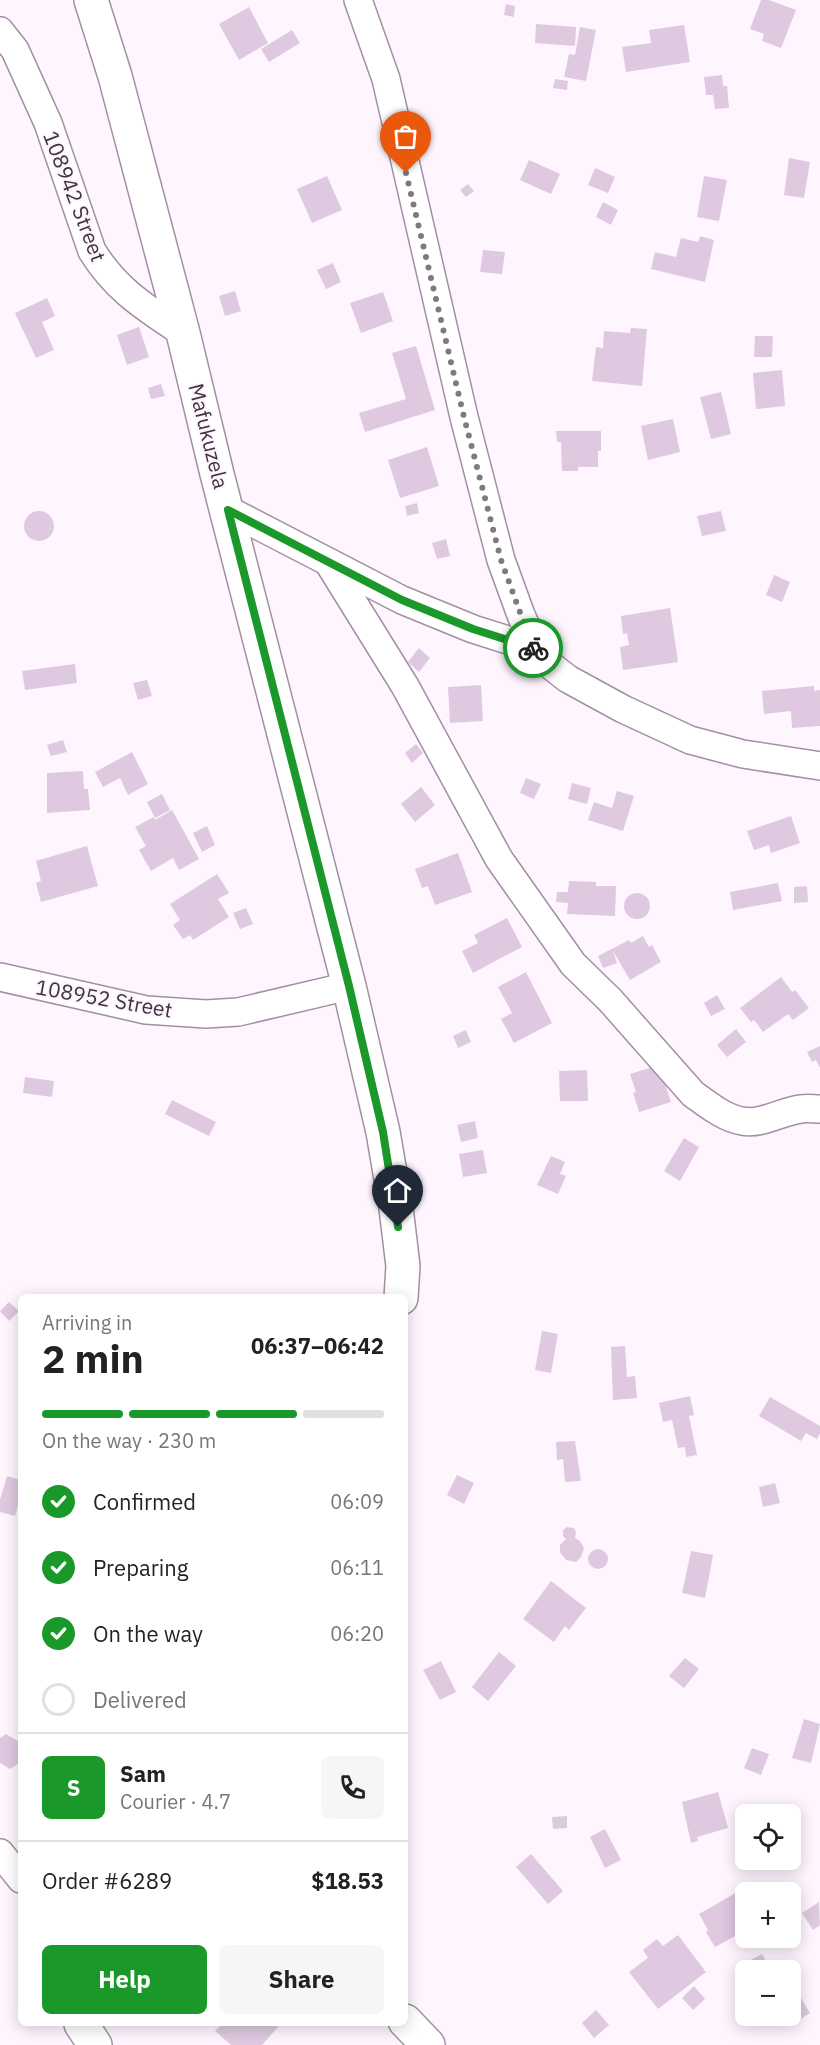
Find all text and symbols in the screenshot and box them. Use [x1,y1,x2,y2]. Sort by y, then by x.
pin [380,111,431,173]
icon: bag [389,120,422,153]
street label: 108942 Street [37,126,113,266]
street label: Mafukuzela [182,380,236,492]
courier [503,618,563,678]
icon: bike [517,632,550,665]
street label: 108952 Street [34,972,174,1024]
pin [372,1165,423,1227]
icon: home [381,1174,414,1207]
text: Arriving in [42,1309,132,1336]
text: 06:37–06:42 [251,1331,384,1360]
text: 2 min [42,1333,144,1384]
text: On the way · 230 m [42,1427,216,1454]
icon: check [42,1485,75,1518]
text: Confirmed [93,1487,196,1516]
text: 06:09 [330,1488,384,1515]
icon: check [42,1551,75,1584]
text: Preparing [93,1553,188,1582]
text: 06:11 [330,1554,384,1581]
icon: check [42,1617,75,1650]
text: On the way [93,1619,203,1648]
text: 06:20 [330,1620,384,1647]
text: Delivered [93,1685,187,1714]
button: phone [321,1756,384,1819]
text: Sam [120,1759,166,1788]
text: S [67,1773,80,1802]
text: Courier · 4.7 [120,1788,231,1815]
map controls [735,1804,801,2026]
button: locate [735,1804,801,1870]
text: Order #6289 [42,1866,172,1895]
text: $18.53 [311,1866,384,1895]
button: + [735,1882,801,1948]
button: Help [42,1945,207,2014]
button: Share [219,1945,384,2014]
button: − [735,1960,801,2026]

